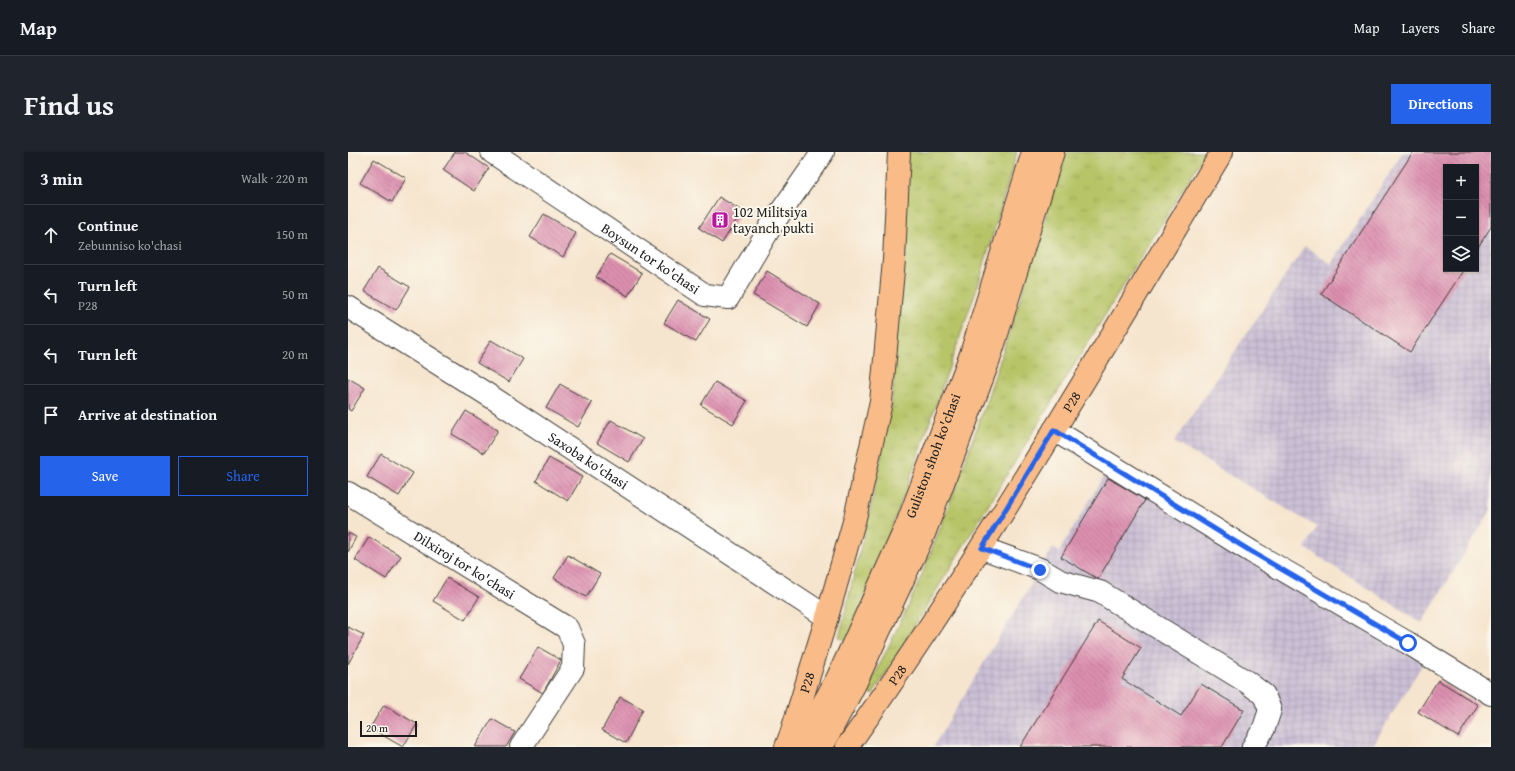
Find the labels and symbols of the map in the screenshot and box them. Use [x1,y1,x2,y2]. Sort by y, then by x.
place label: 102 Militsiya tayanch pukti [733,202,814,238]
building icon: 102 Militsiya tayanch pukti [710,210,730,230]
street label: Boysun tor ko'chasi [597,218,704,299]
street label: Р28 [1058,387,1086,416]
street label: Guliston shoh ko'chasi [900,391,965,521]
street label: Saxoba ko'chasi [544,427,632,494]
street label: Dilxiroj tor ko'chasi [410,526,519,604]
route end [1031,561,1049,579]
route start [1399,634,1417,652]
street label: Р28 [883,660,912,689]
street label: P28 [794,669,820,695]
scale bar [360,719,417,738]

